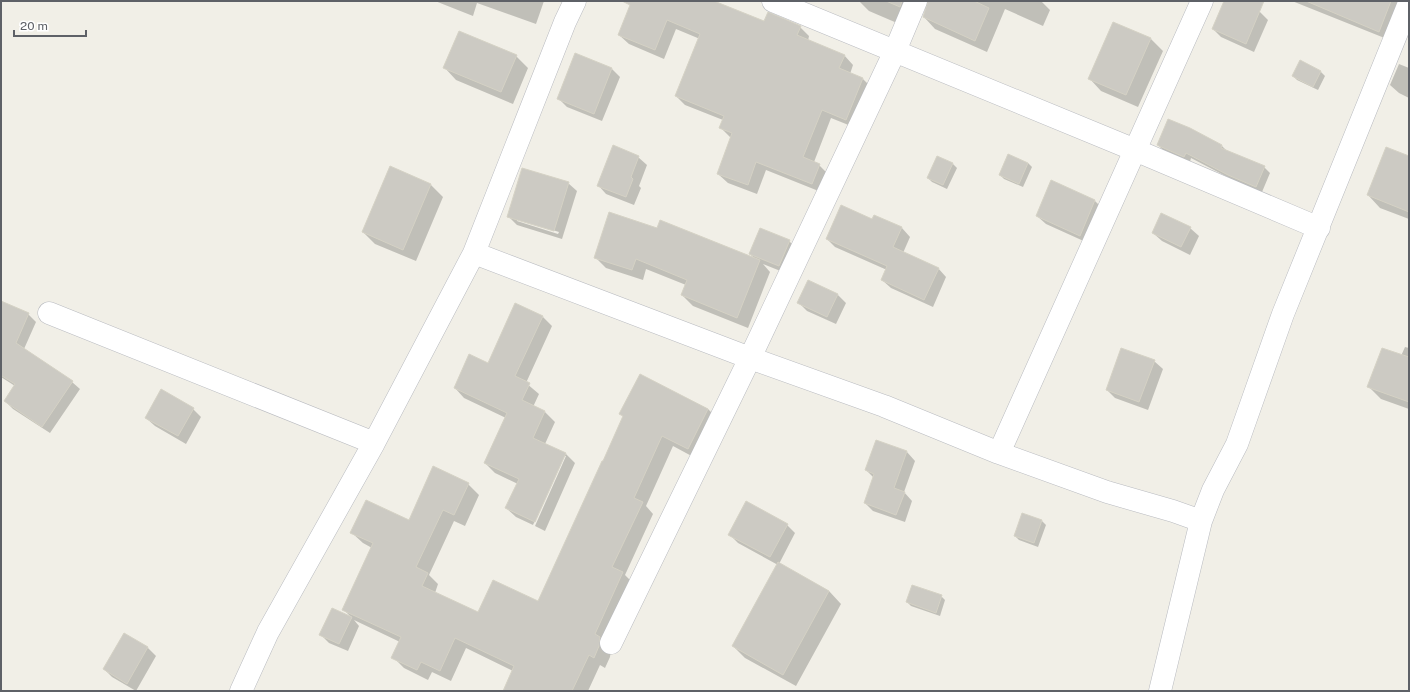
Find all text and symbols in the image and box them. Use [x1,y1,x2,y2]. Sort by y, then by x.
scale bar [14,12,86,38]
text: 20 m [20,19,48,33]

